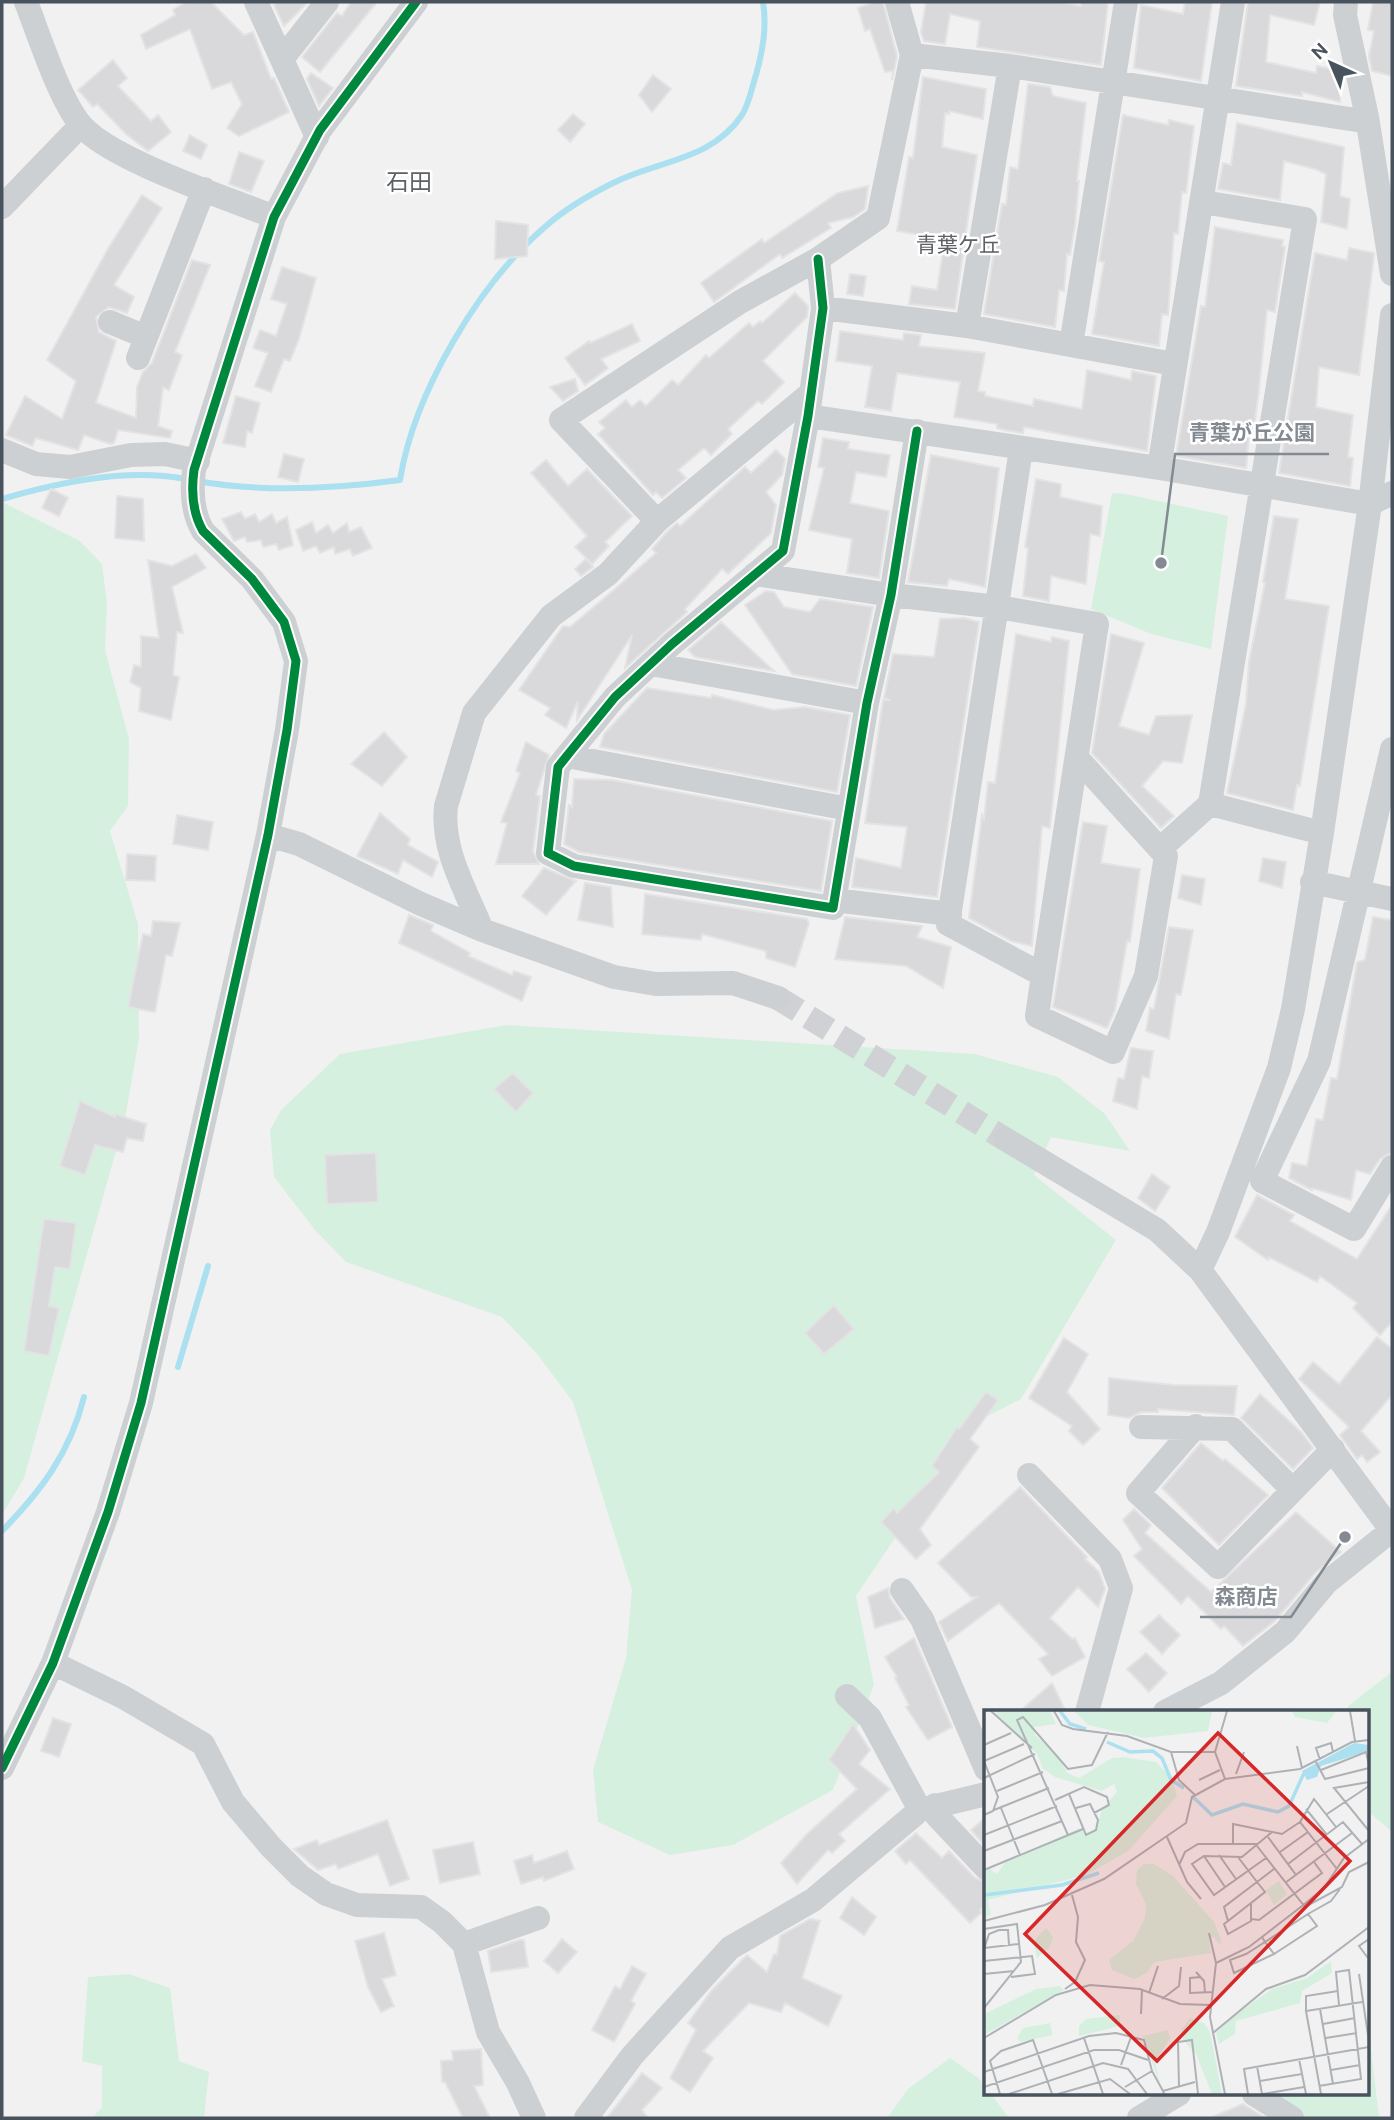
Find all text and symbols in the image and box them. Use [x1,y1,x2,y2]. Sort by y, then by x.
north arrow [1296,28,1366,98]
text: N [1306,38,1332,64]
district label: 石田 [386,169,432,194]
district label: 青葉ケ丘 [916,232,1000,256]
callout: 青葉が丘公園 [1175,412,1329,454]
text: 青葉が丘公園 [1189,420,1315,444]
callout: 森商店 [1200,1575,1291,1617]
text: 森商店 [1215,1584,1278,1608]
inset map [984,1710,1370,2096]

